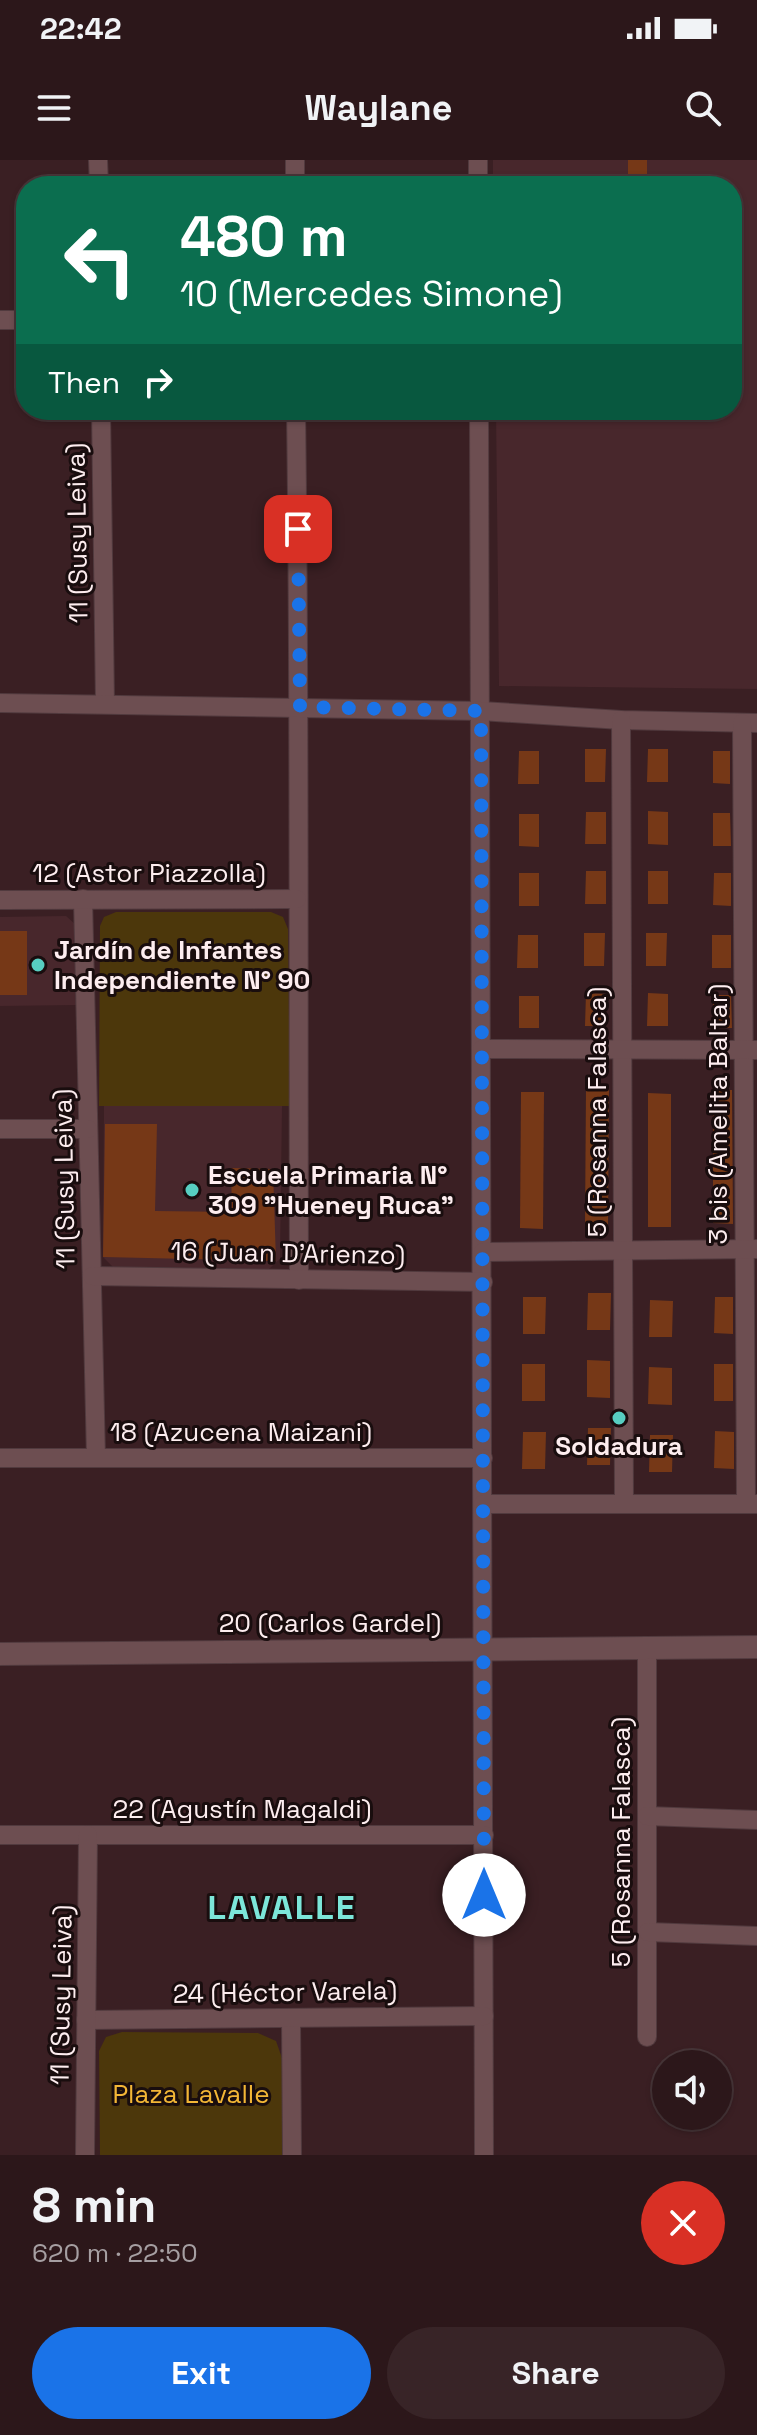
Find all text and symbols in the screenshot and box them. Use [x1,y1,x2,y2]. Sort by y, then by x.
text: 22:42 [40,9,121,48]
text: Waylane [305,85,452,131]
icon: menu [32,86,76,130]
icon: search [681,86,725,130]
text: 480 m [180,201,348,272]
icon: left [48,208,152,312]
text: 10 (Mercedes Simone) [180,271,563,317]
icon: right [136,360,180,404]
text: Then [48,363,120,402]
street label: 11 (Susy Leiva) [58,443,96,623]
pin [264,495,332,563]
icon: arrive [276,507,320,551]
street label: 12 (Astor Piazzolla) [32,856,266,890]
place label: Jardín de Infantes Independiente N° 90 [54,933,310,997]
marker: Jardín de Infantes Independiente N° 90 [29,956,47,974]
street label: 3 bis (Amelita Baltar) [701,984,735,1244]
street label: 5 (Rosanna Falasca) [580,987,614,1237]
street label: 11 (Susy Leiva) [45,1089,83,1269]
place label: Escuela Primaria N° 309 "Hueney Ruca" [208,1158,454,1222]
marker: Escuela Primaria N° 309 "Hueney Ruca" [183,1181,201,1199]
street label: 16 (Juan D'Arienzo) [170,1234,406,1272]
marker: Soldadura [610,1409,628,1427]
street label: 18 (Azucena Maizani) [110,1415,372,1449]
place label: Soldadura [555,1429,683,1463]
street label: 20 (Carlos Gardel) [219,1606,441,1640]
street label: 5 (Rosanna Falasca) [604,1717,638,1967]
street label: 22 (Agustín Magaldi) [113,1792,372,1826]
position arrow [442,1853,526,1937]
district label: LAVALLE [207,1886,357,1929]
street label: 11 (Susy Leiva) [42,1905,80,2085]
street label: 24 (Héctor Varela) [172,1973,398,2011]
map controls [652,2050,732,2130]
button: sound [652,2050,732,2130]
park label: Plaza Lavalle [112,2077,270,2111]
text: 8 min [32,2175,156,2236]
button: close [641,2181,725,2265]
text: 620 m · 22:50 [32,2236,198,2270]
button: Exit [32,2327,371,2419]
button: Share [387,2327,725,2419]

